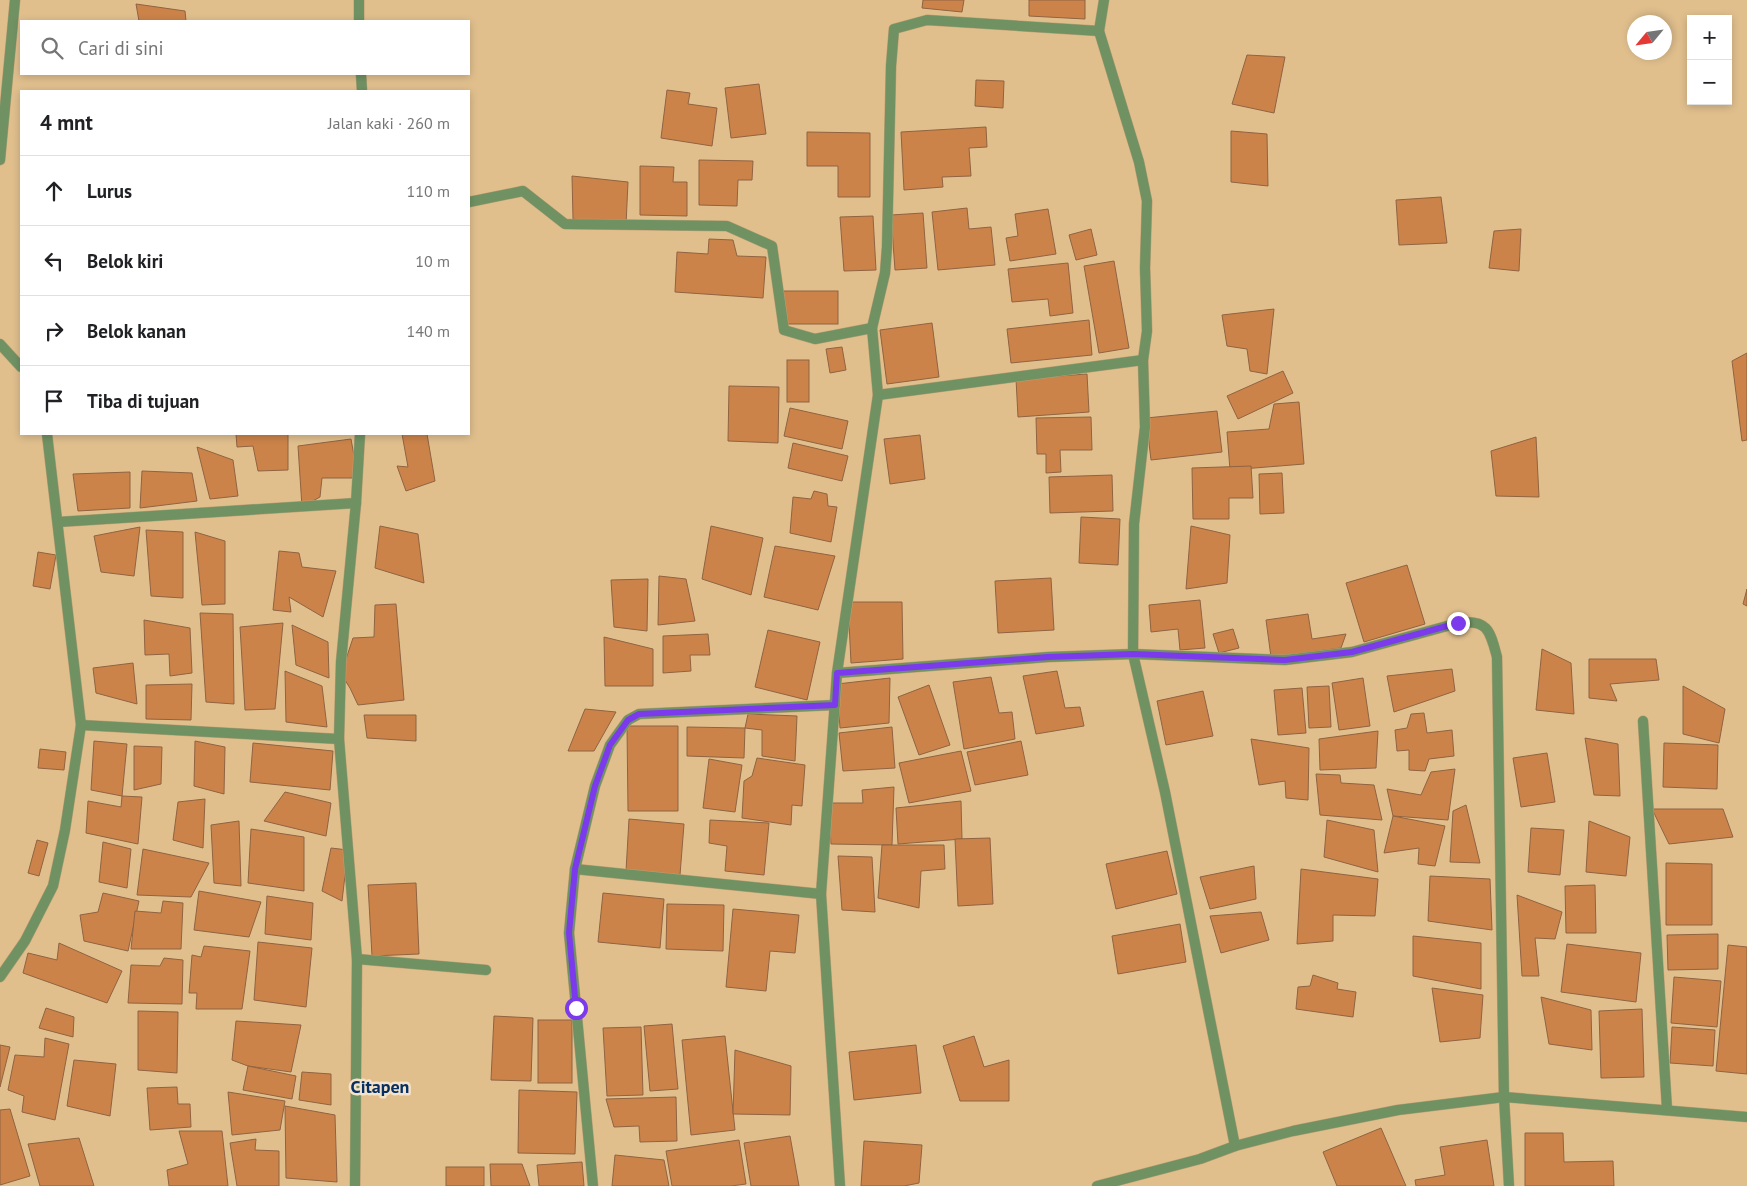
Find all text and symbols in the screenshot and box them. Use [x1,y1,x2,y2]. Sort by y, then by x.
north arrow [1627,15,1672,60]
map controls [1687,15,1732,105]
button: + [1687,15,1732,60]
search box [20,20,470,75]
icon: search [38,34,66,62]
text: Cari di sini [78,36,164,60]
button: − [1687,60,1732,105]
text: 4 mnt [40,109,93,136]
text: Jalan kaki · 260 m [328,113,450,133]
icon: ahead [40,177,68,205]
text: Lurus [87,179,132,203]
text: 110 m [407,181,450,201]
icon: left [40,247,68,275]
text: Belok kiri [87,249,163,273]
text: 10 m [415,251,450,271]
icon: right [40,317,68,345]
text: Belok kanan [87,319,186,343]
text: 140 m [407,321,450,341]
icon: arrive [40,387,68,415]
text: Tiba di tujuan [87,389,199,413]
route end [1447,612,1470,635]
route start [565,997,588,1020]
district label: Citapen [351,1075,409,1098]

